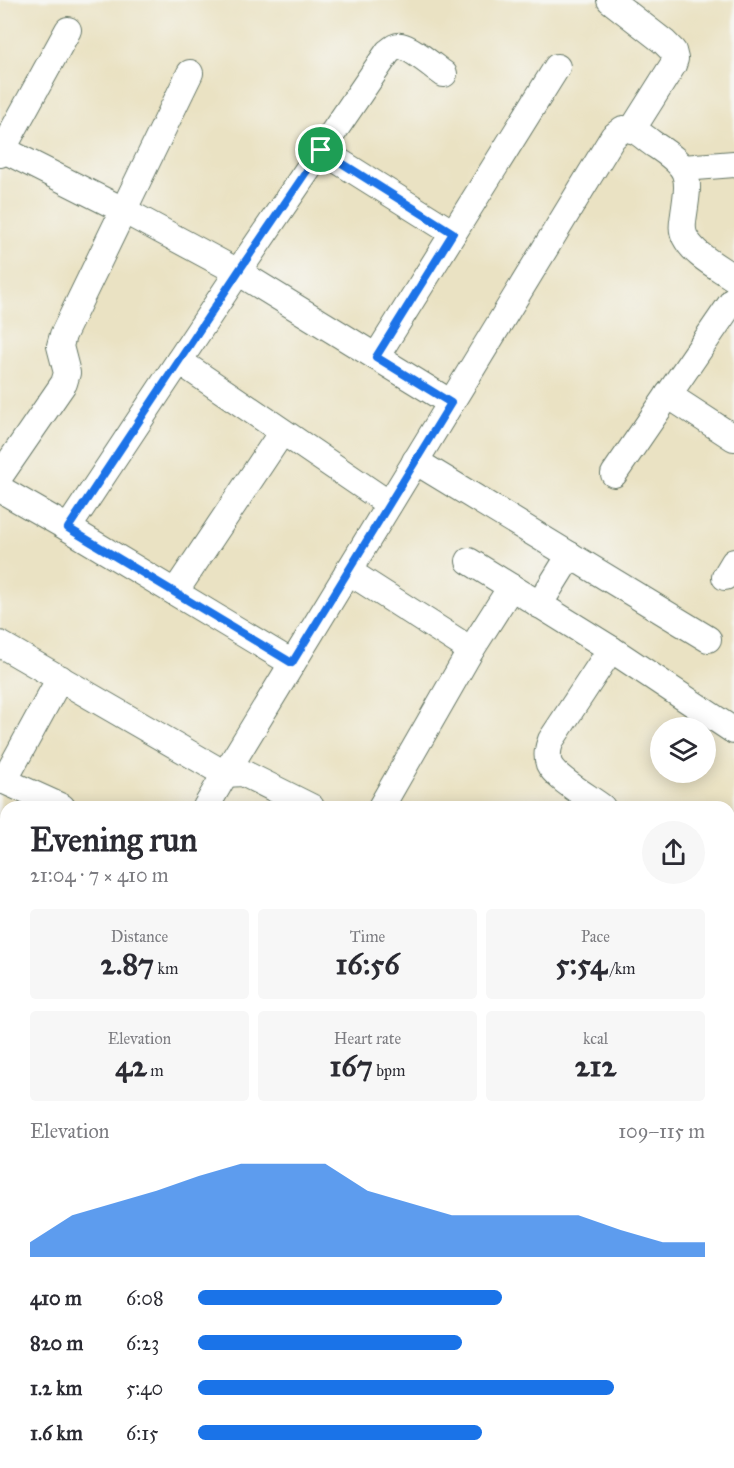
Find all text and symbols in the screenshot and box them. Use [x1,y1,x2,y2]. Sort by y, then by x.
pin [295,124,346,175]
icon: arrive [304,133,337,166]
map controls [650,717,716,783]
button: layers [650,717,716,783]
text: Evening run [30,820,197,860]
button: share [642,821,705,884]
text: 21:04 · 7 × 410 m [30,863,169,887]
text: Distance [111,927,168,946]
text: Time [350,927,385,946]
text: Pace [581,927,610,946]
text: 2.87 [101,946,154,982]
text: 16:56 [335,946,400,982]
text: 5:54 [556,946,607,982]
text: km [154,959,178,978]
text: /km [607,959,636,978]
text: Elevation [108,1029,171,1048]
text: Heart rate [334,1029,401,1048]
text: kcal [583,1029,608,1048]
text: 42 [115,1048,147,1084]
text: 167 [330,1048,373,1084]
text: 212 [575,1048,616,1084]
text: m [147,1061,164,1080]
text: bpm [373,1061,405,1080]
text: Elevation [30,1119,109,1143]
text: 109–115 m [618,1119,705,1143]
text: 410 m [30,1286,82,1310]
text: 6:08 [126,1286,164,1310]
text: 820 m [30,1331,83,1355]
text: 6:23 [126,1331,159,1355]
text: 1.2 km [30,1376,82,1400]
text: 5:40 [126,1376,163,1400]
text: 1.6 km [30,1421,83,1445]
text: 6:15 [126,1421,158,1445]

